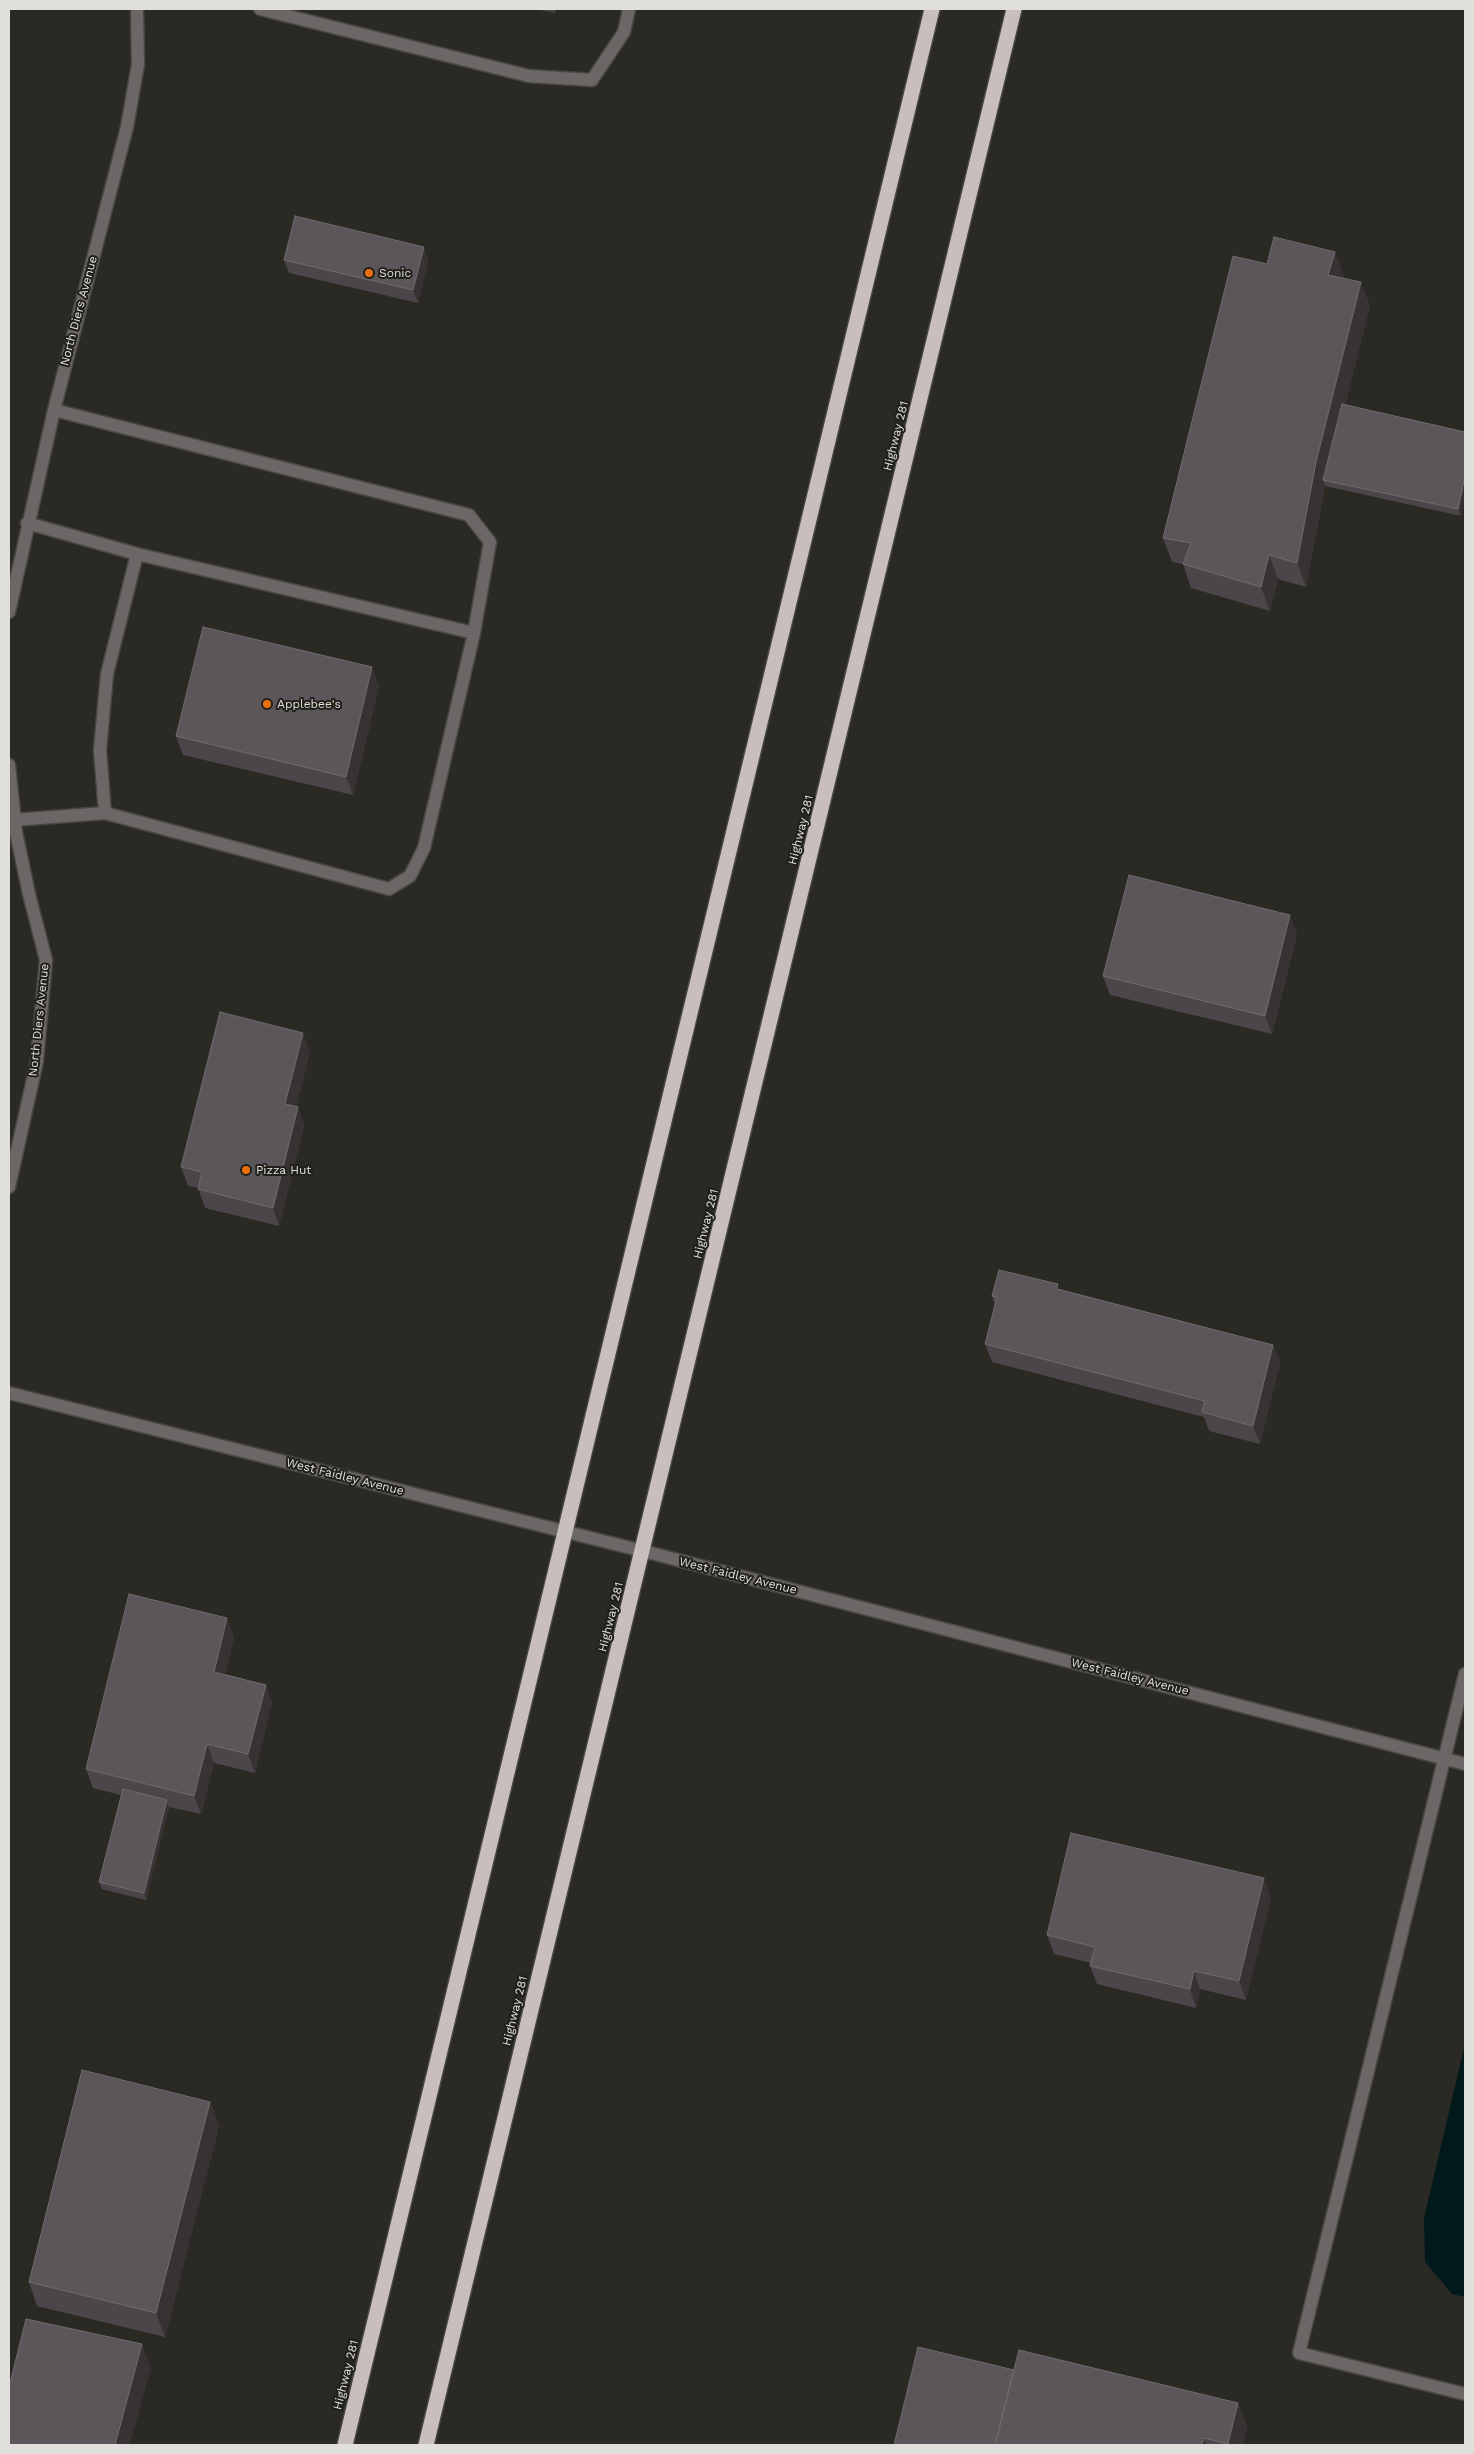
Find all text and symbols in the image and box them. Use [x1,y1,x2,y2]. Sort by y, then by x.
street label: North Diers Avenue [57,254,101,368]
place label: Sonic [379,266,411,280]
marker: Sonic [363,267,375,279]
street label: Highway 281 [880,400,912,472]
place label: Applebee's [277,697,341,711]
marker: Applebee's [261,698,273,710]
street label: Highway 281 [785,794,817,866]
street label: North Diers Avenue [26,963,52,1077]
place label: Pizza Hut [256,1163,311,1177]
marker: Pizza Hut [240,1164,252,1176]
street label: Highway 281 [690,1188,722,1260]
street label: West Faidley Avenue [285,1455,405,1499]
street label: West Faidley Avenue [678,1554,798,1598]
street label: Highway 281 [595,1581,627,1653]
street label: West Faidley Avenue [1070,1655,1190,1699]
street label: Highway 281 [499,1975,531,2047]
street label: Highway 281 [330,2339,362,2411]

